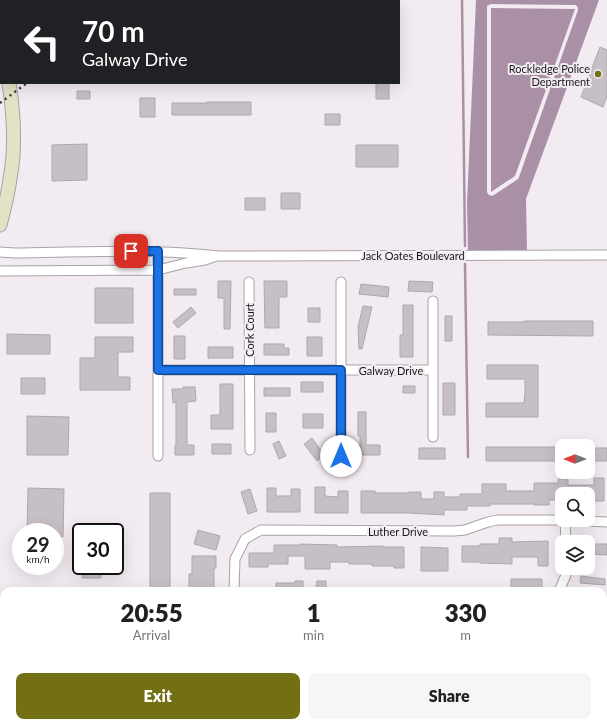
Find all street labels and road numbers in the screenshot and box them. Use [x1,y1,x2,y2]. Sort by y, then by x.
street label: Jack Oates Boulevard [361,249,465,262]
street label: Cork Court [243,303,256,357]
street label: Galway Drive [359,364,423,377]
street label: Luther Drive [368,525,428,538]

